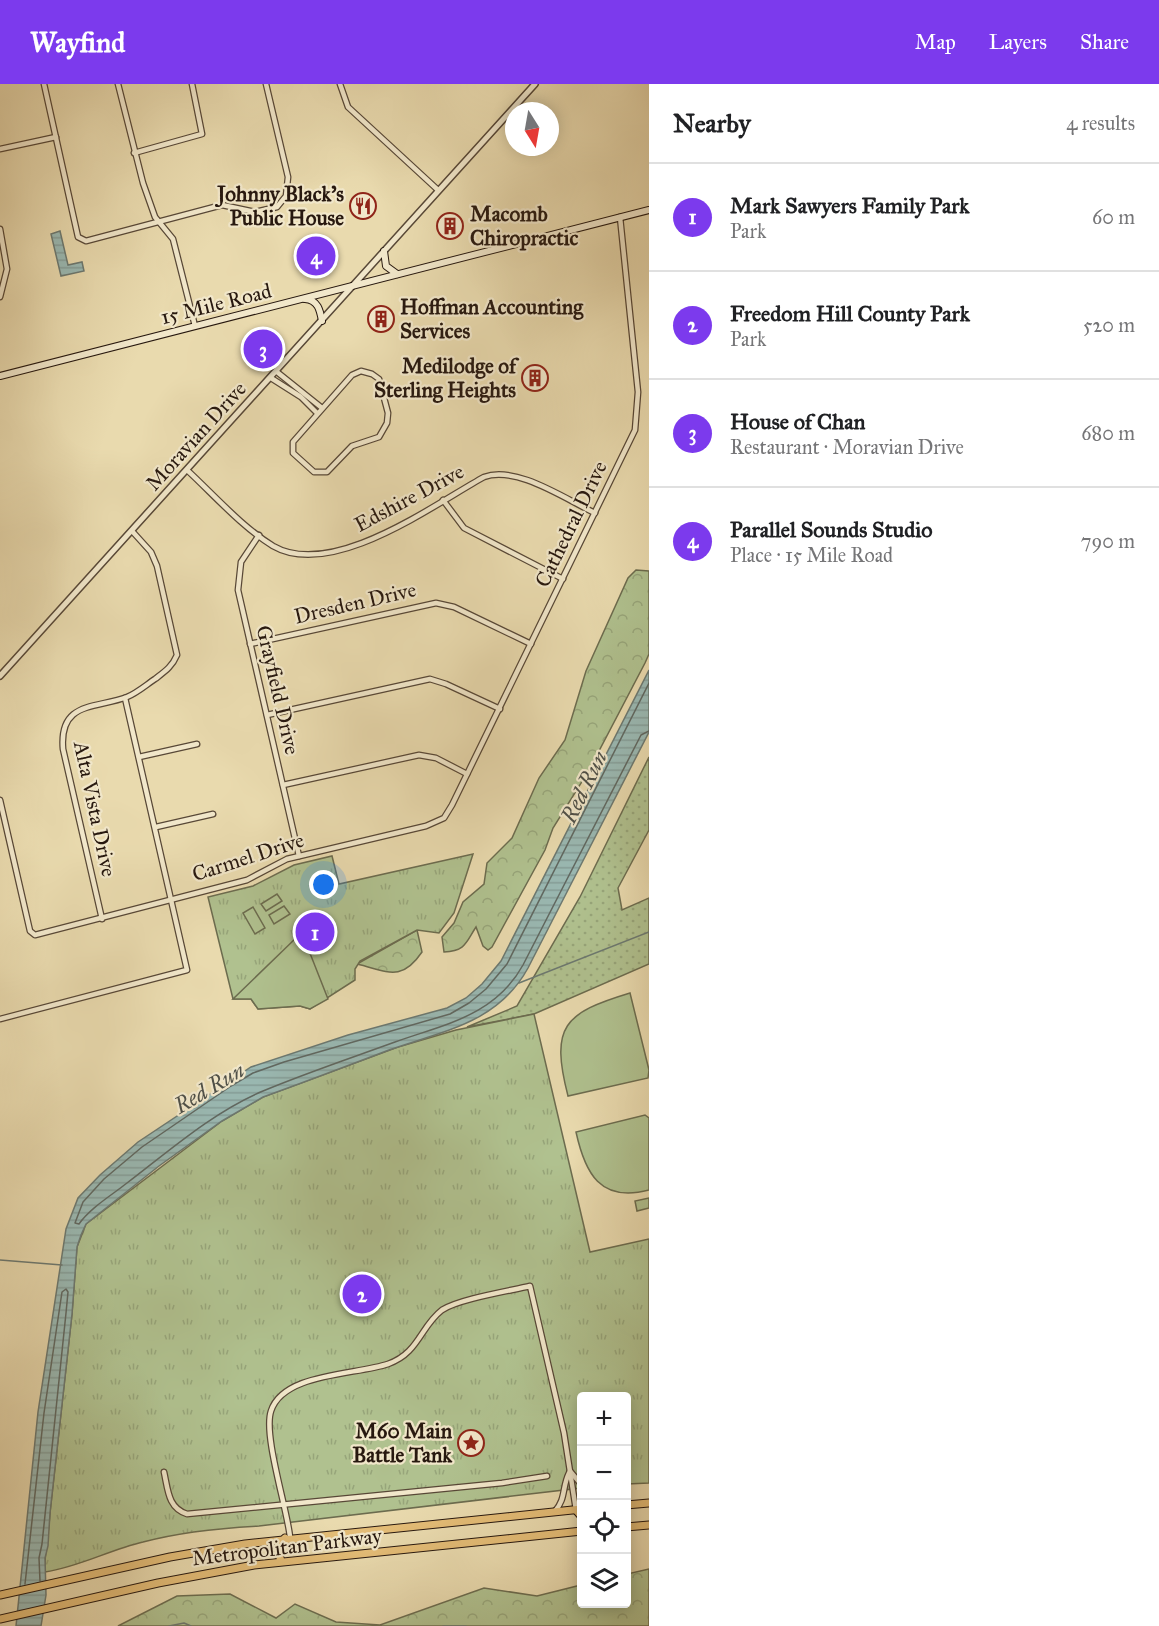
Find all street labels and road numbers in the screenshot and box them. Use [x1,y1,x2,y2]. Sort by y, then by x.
street label: 15 Mile Road [158,278,275,330]
street label: Moravian Drive [140,376,252,496]
street label: Cathedral Drive [529,457,613,591]
street label: Edshire Drive [350,458,468,538]
street label: Dresden Drive [291,576,419,630]
street label: Grayfield Drive [251,623,306,757]
street label: Alta Vista Drive [68,738,122,879]
street label: Carmel Drive [189,827,307,887]
street label: Metropolitan Parkway [191,1522,384,1572]

